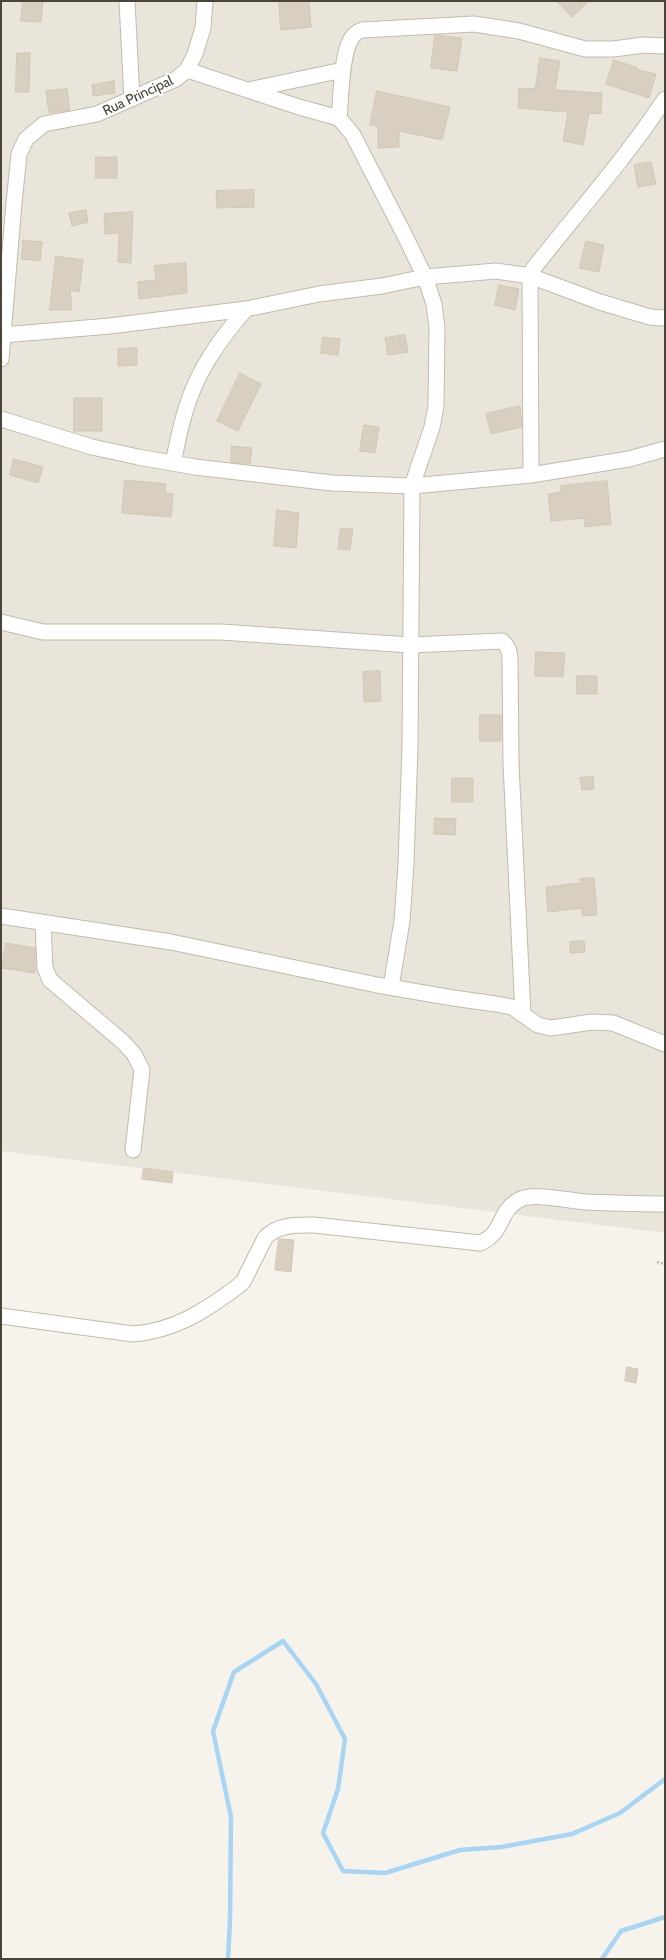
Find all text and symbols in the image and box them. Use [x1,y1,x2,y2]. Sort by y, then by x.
street label: Rua Principal [100,72,176,120]

